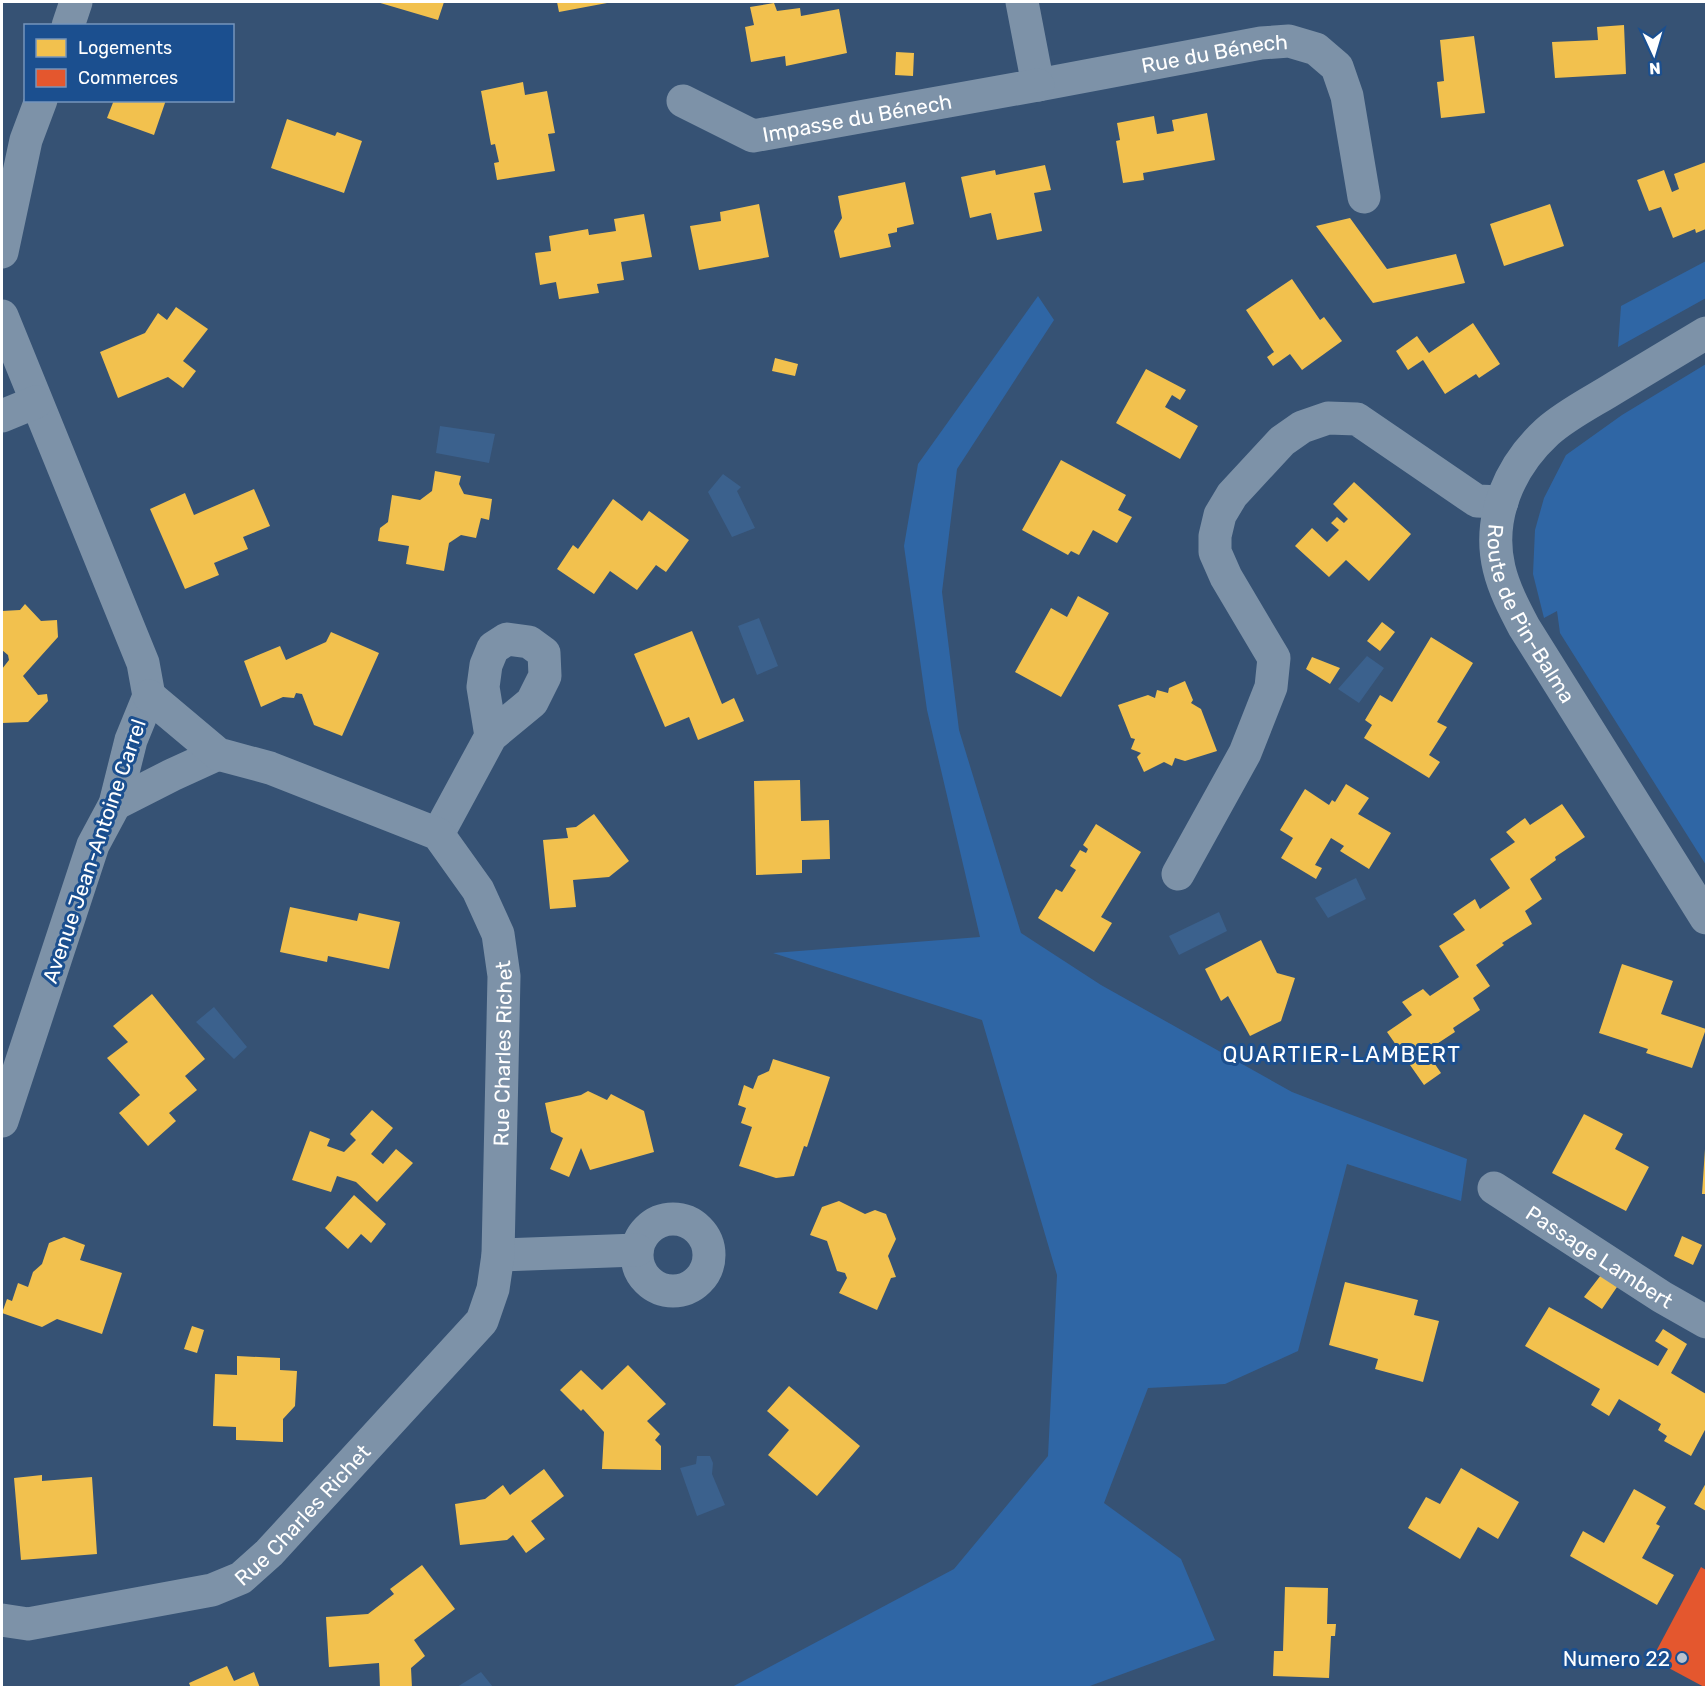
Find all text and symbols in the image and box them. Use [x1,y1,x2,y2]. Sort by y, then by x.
legend [24,24,234,102]
north arrow [1624,24,1684,84]
street label: Rue du Bénech [1139,29,1289,78]
text: Logements [78,37,172,59]
text: N [1649,59,1661,78]
text: Commerces [78,67,178,89]
street label: Impasse du Bénech [760,88,954,147]
street label: Route de Pin-Balma [1483,523,1581,707]
street label: Avenue Jean-Antoine Carrel [37,716,151,986]
street label: Rue Charles Richet [488,959,517,1147]
district label: QUARTIER-LAMBERT [1222,1041,1462,1068]
street label: Passage Lambert [1522,1200,1677,1313]
street label: Rue Charles Richet [229,1439,375,1590]
place label: Numero 22 [1563,1646,1670,1671]
marker: Numero 22 [1675,1651,1689,1665]

